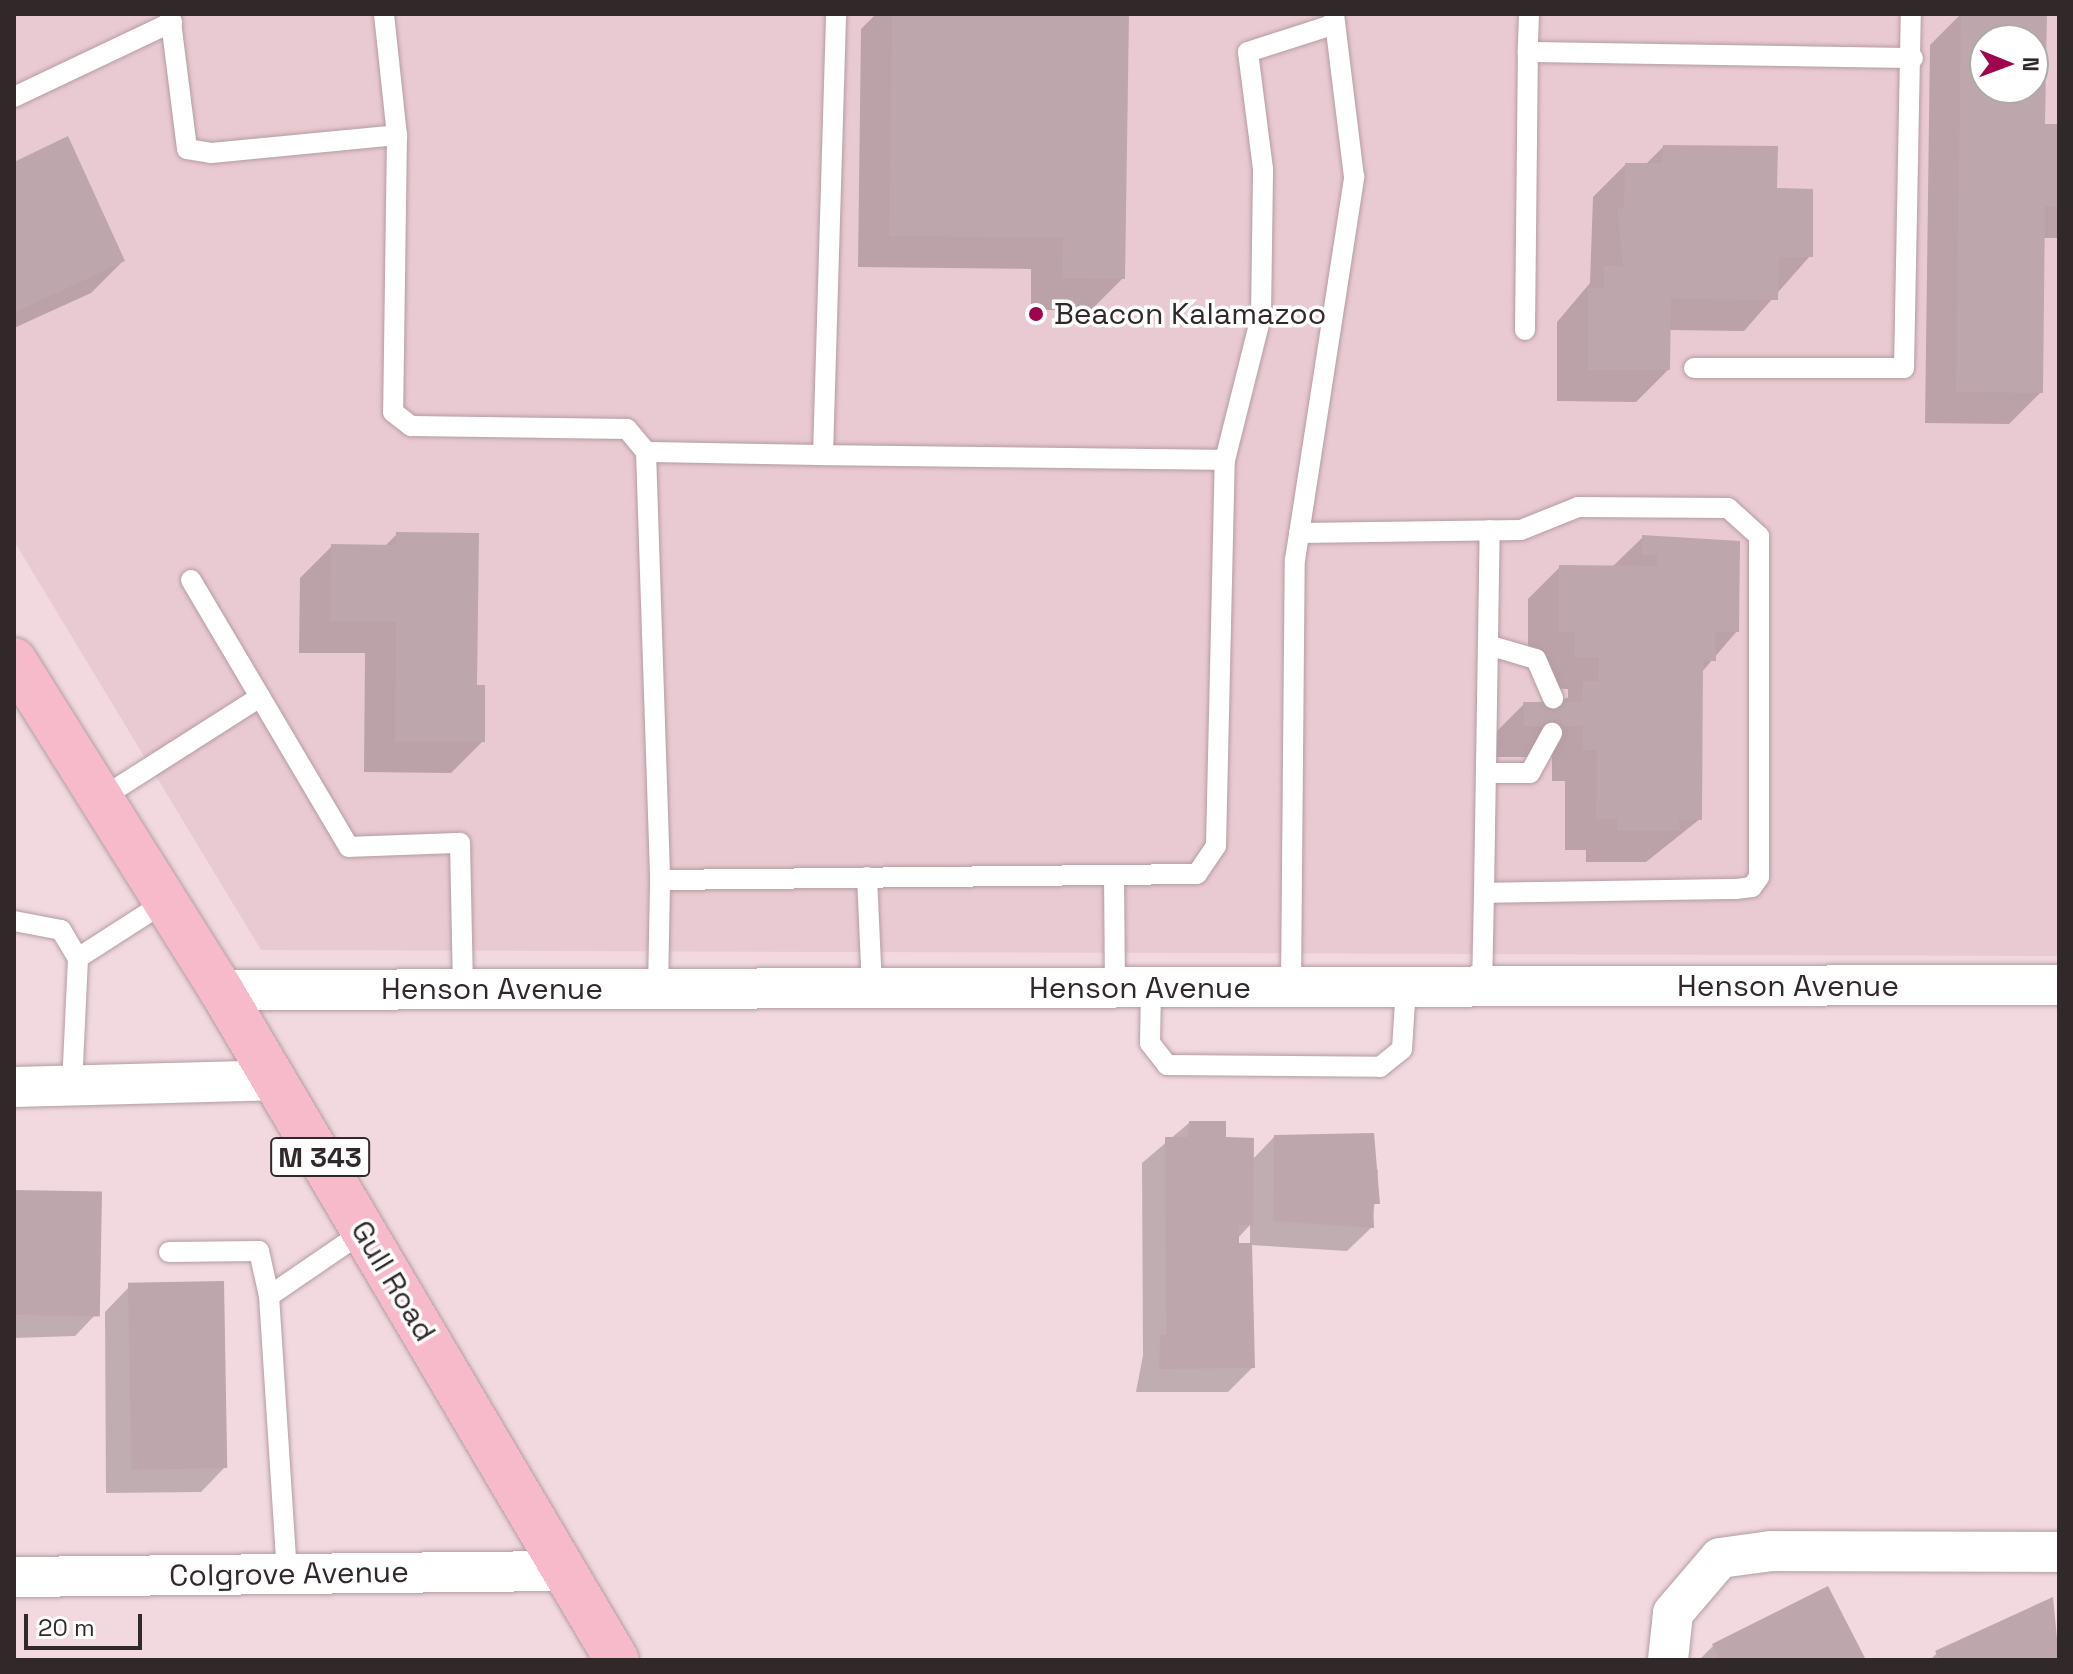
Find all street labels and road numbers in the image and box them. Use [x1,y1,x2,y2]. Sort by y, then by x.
street label: Henson Avenue [1677,968,1899,1004]
street label: Henson Avenue [1029,970,1251,1006]
street label: Henson Avenue [381,971,603,1007]
road number: M 343 [270,1133,370,1181]
street label: Gull Road [343,1214,443,1348]
street label: Colgrove Avenue [169,1554,409,1594]

